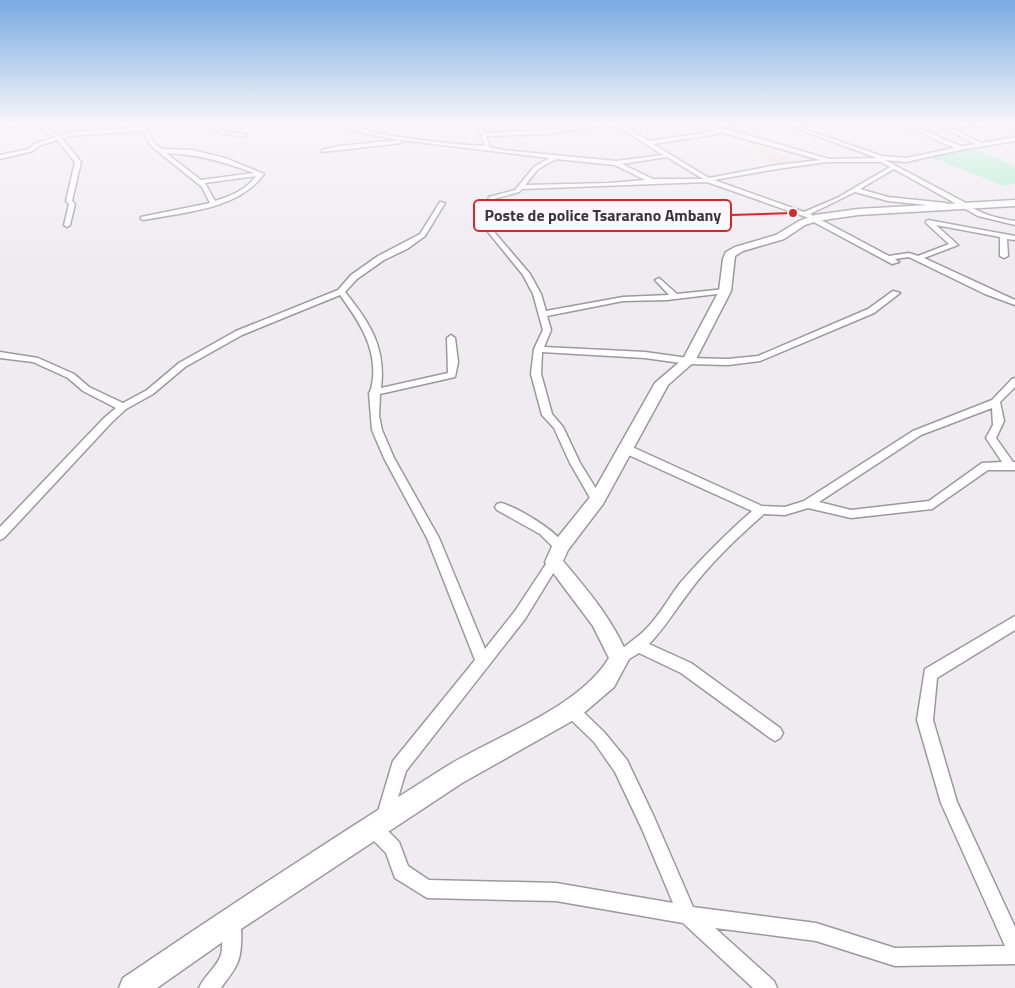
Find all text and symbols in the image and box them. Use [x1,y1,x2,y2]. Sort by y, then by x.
callout: Poste de police Tsararano Ambany [474,200,731,231]
text: Poste de police Tsararano Ambany [485,203,721,227]

